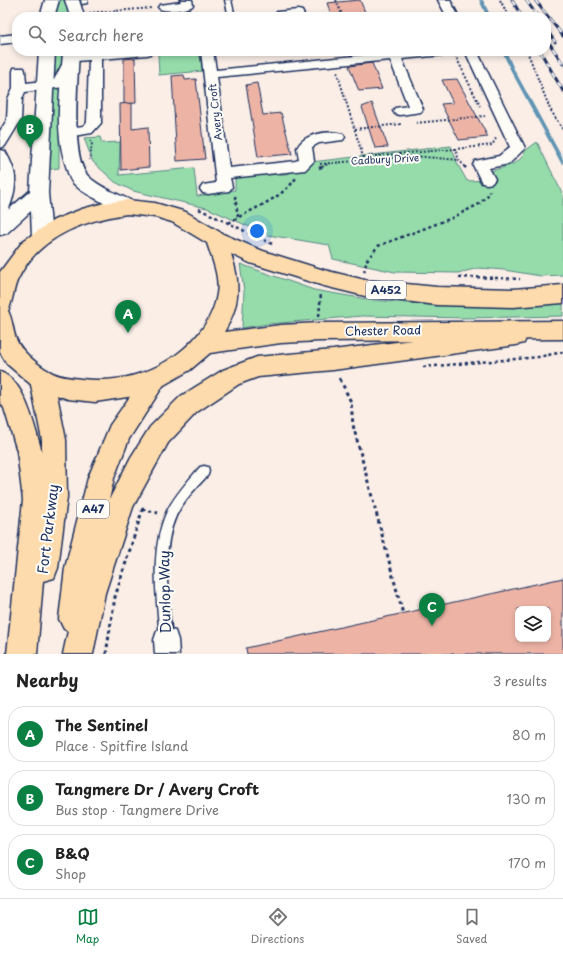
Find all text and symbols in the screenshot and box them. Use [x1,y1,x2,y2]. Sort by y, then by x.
search box [12,12,551,56]
icon: search [26,23,48,45]
text: Search here [58,23,144,46]
street label: Avery Croft [204,83,225,141]
pin: B [17,115,43,148]
street label: Cadbury Drive [350,149,420,169]
your location [247,221,267,241]
road number: A452 [366,281,406,299]
pin: A [115,300,141,333]
street label: Chester Road [345,320,421,340]
street label: Fort Parkway [32,483,63,575]
road number: A47 [77,500,109,518]
street label: Dunlop Way [153,550,176,634]
pin: C [419,593,445,626]
map controls [515,606,551,642]
button: layers [515,606,551,642]
text: Nearby [16,667,78,693]
text: 3 results [493,671,547,690]
text: The Sentinel [55,713,148,736]
text: A [25,725,35,744]
text: 80 m [512,725,546,744]
text: Place · Spitfire Island [55,736,188,755]
text: Tangmere Dr / Avery Croft [55,777,259,800]
text: B [26,789,34,808]
text: 130 m [507,789,546,808]
text: Bus stop · Tangmere Drive [55,800,219,819]
text: B&Q [55,841,90,864]
text: C [25,853,35,872]
text: 170 m [508,853,546,872]
text: Shop [55,864,86,883]
tab: Map [76,906,99,947]
tab: Directions [251,906,304,947]
tab: Saved [456,906,487,947]

